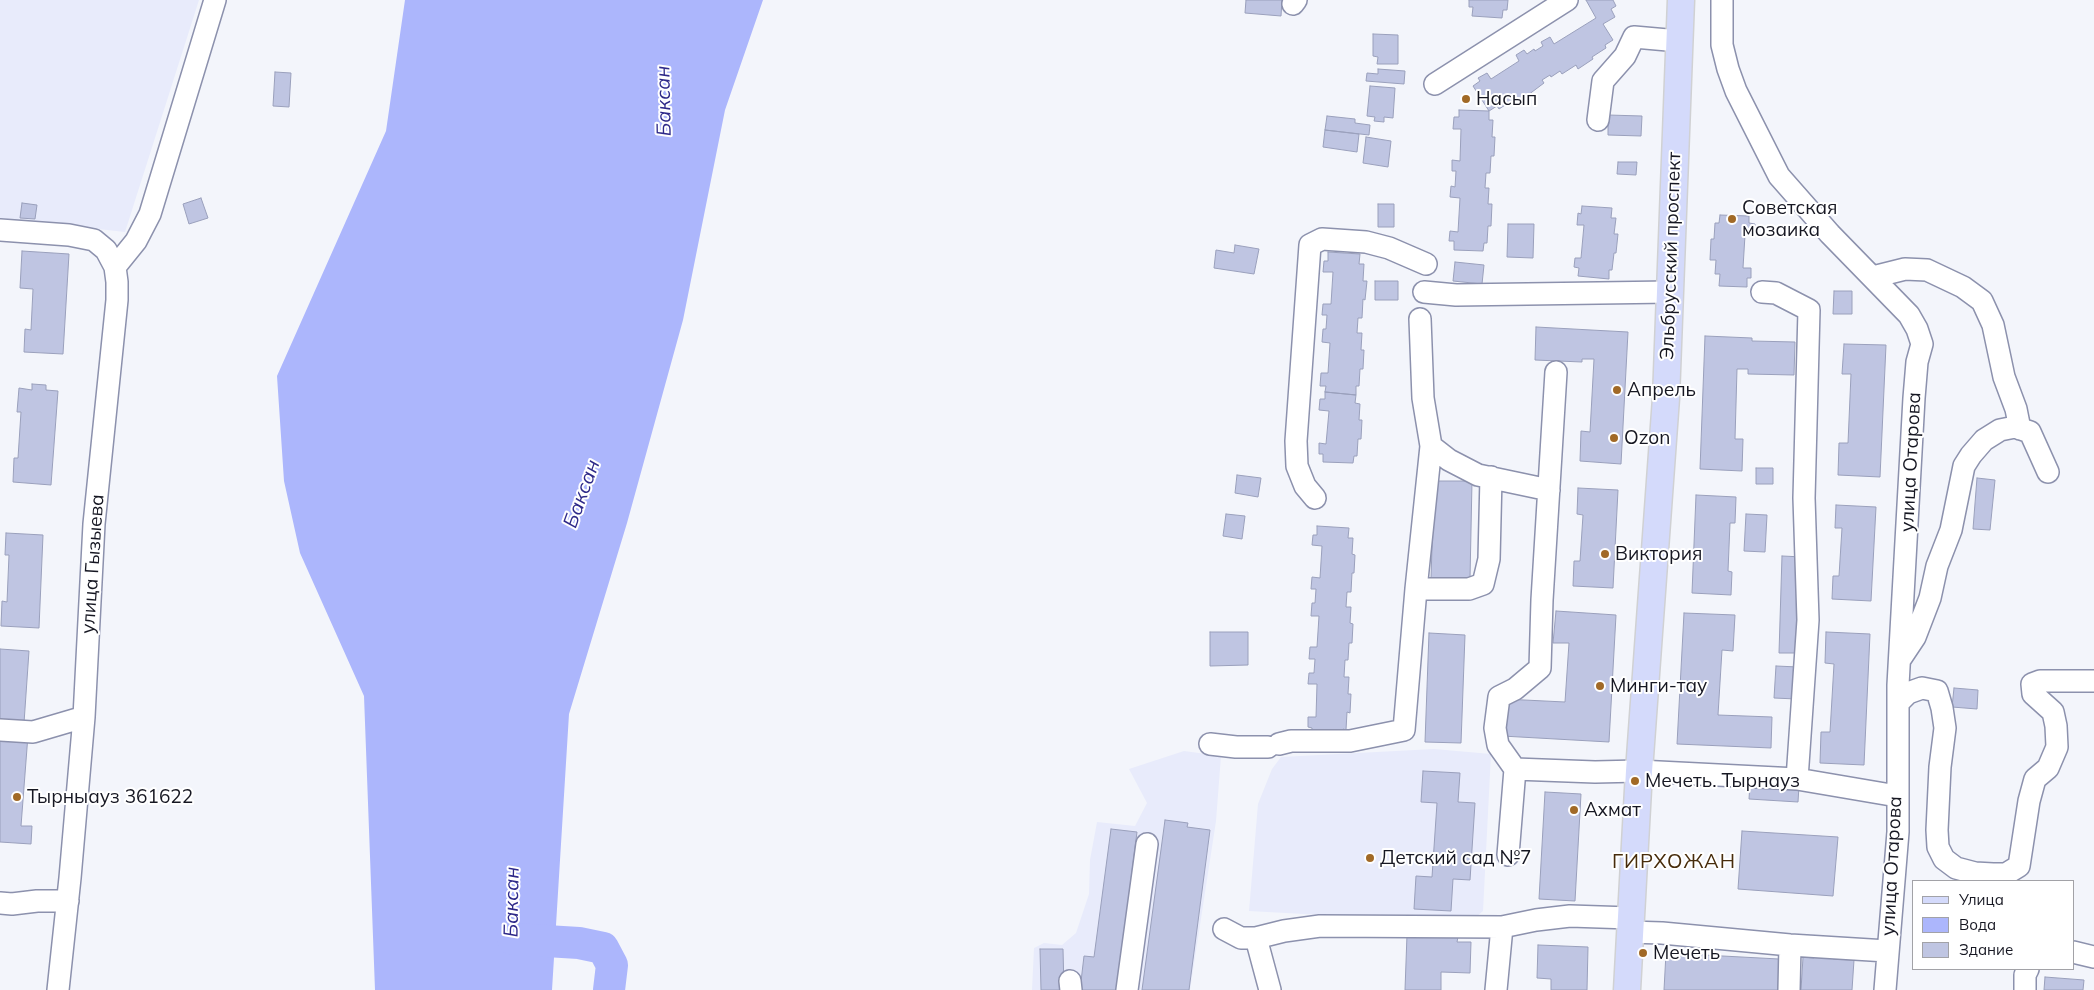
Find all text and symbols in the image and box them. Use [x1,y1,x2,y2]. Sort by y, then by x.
water label: Баксан [651,65,677,137]
place label: Насып [1476,88,1537,110]
marker: Насып [1460,93,1472,105]
street label: Эльбрусский проспект [1656,151,1686,361]
place label: Советская мозаика [1742,197,1837,241]
marker: Советская мозаика [1726,213,1738,225]
place label: Апрель [1627,379,1696,401]
marker: Апрель [1611,384,1623,396]
street label: улица Отарова [1896,391,1926,533]
place label: Ozon [1624,427,1670,449]
marker: Ozon [1608,432,1620,444]
water label: Баксан [559,457,605,531]
street label: улица Гызыева [77,493,109,635]
place label: Виктория [1615,543,1702,565]
marker: Виктория [1599,548,1611,560]
place label: Минги-тау [1610,675,1707,697]
marker: Минги-тау [1594,680,1606,692]
place label: Мечеть. Тырнауз [1645,770,1800,792]
marker: Мечеть. Тырнауз [1629,775,1641,787]
place label: Тырныауз 361622 [27,786,193,808]
marker: Тырныауз 361622 [11,791,23,803]
street label: улица Отарова [1877,795,1907,937]
place label: Ахмат [1584,799,1641,821]
marker: Ахмат [1568,804,1580,816]
place label: Детский сад №7 [1380,847,1531,869]
district label: ГИРХОЖАН [1611,850,1737,874]
marker: Детский сад №7 [1364,852,1376,864]
water label: Баксан [499,866,525,938]
legend [1912,880,2074,970]
text: Улица [1959,890,2004,909]
text: Вода [1959,915,1996,934]
text: Здание [1959,940,2013,959]
place label: Мечеть [1653,942,1720,964]
marker: Мечеть [1637,947,1649,959]

